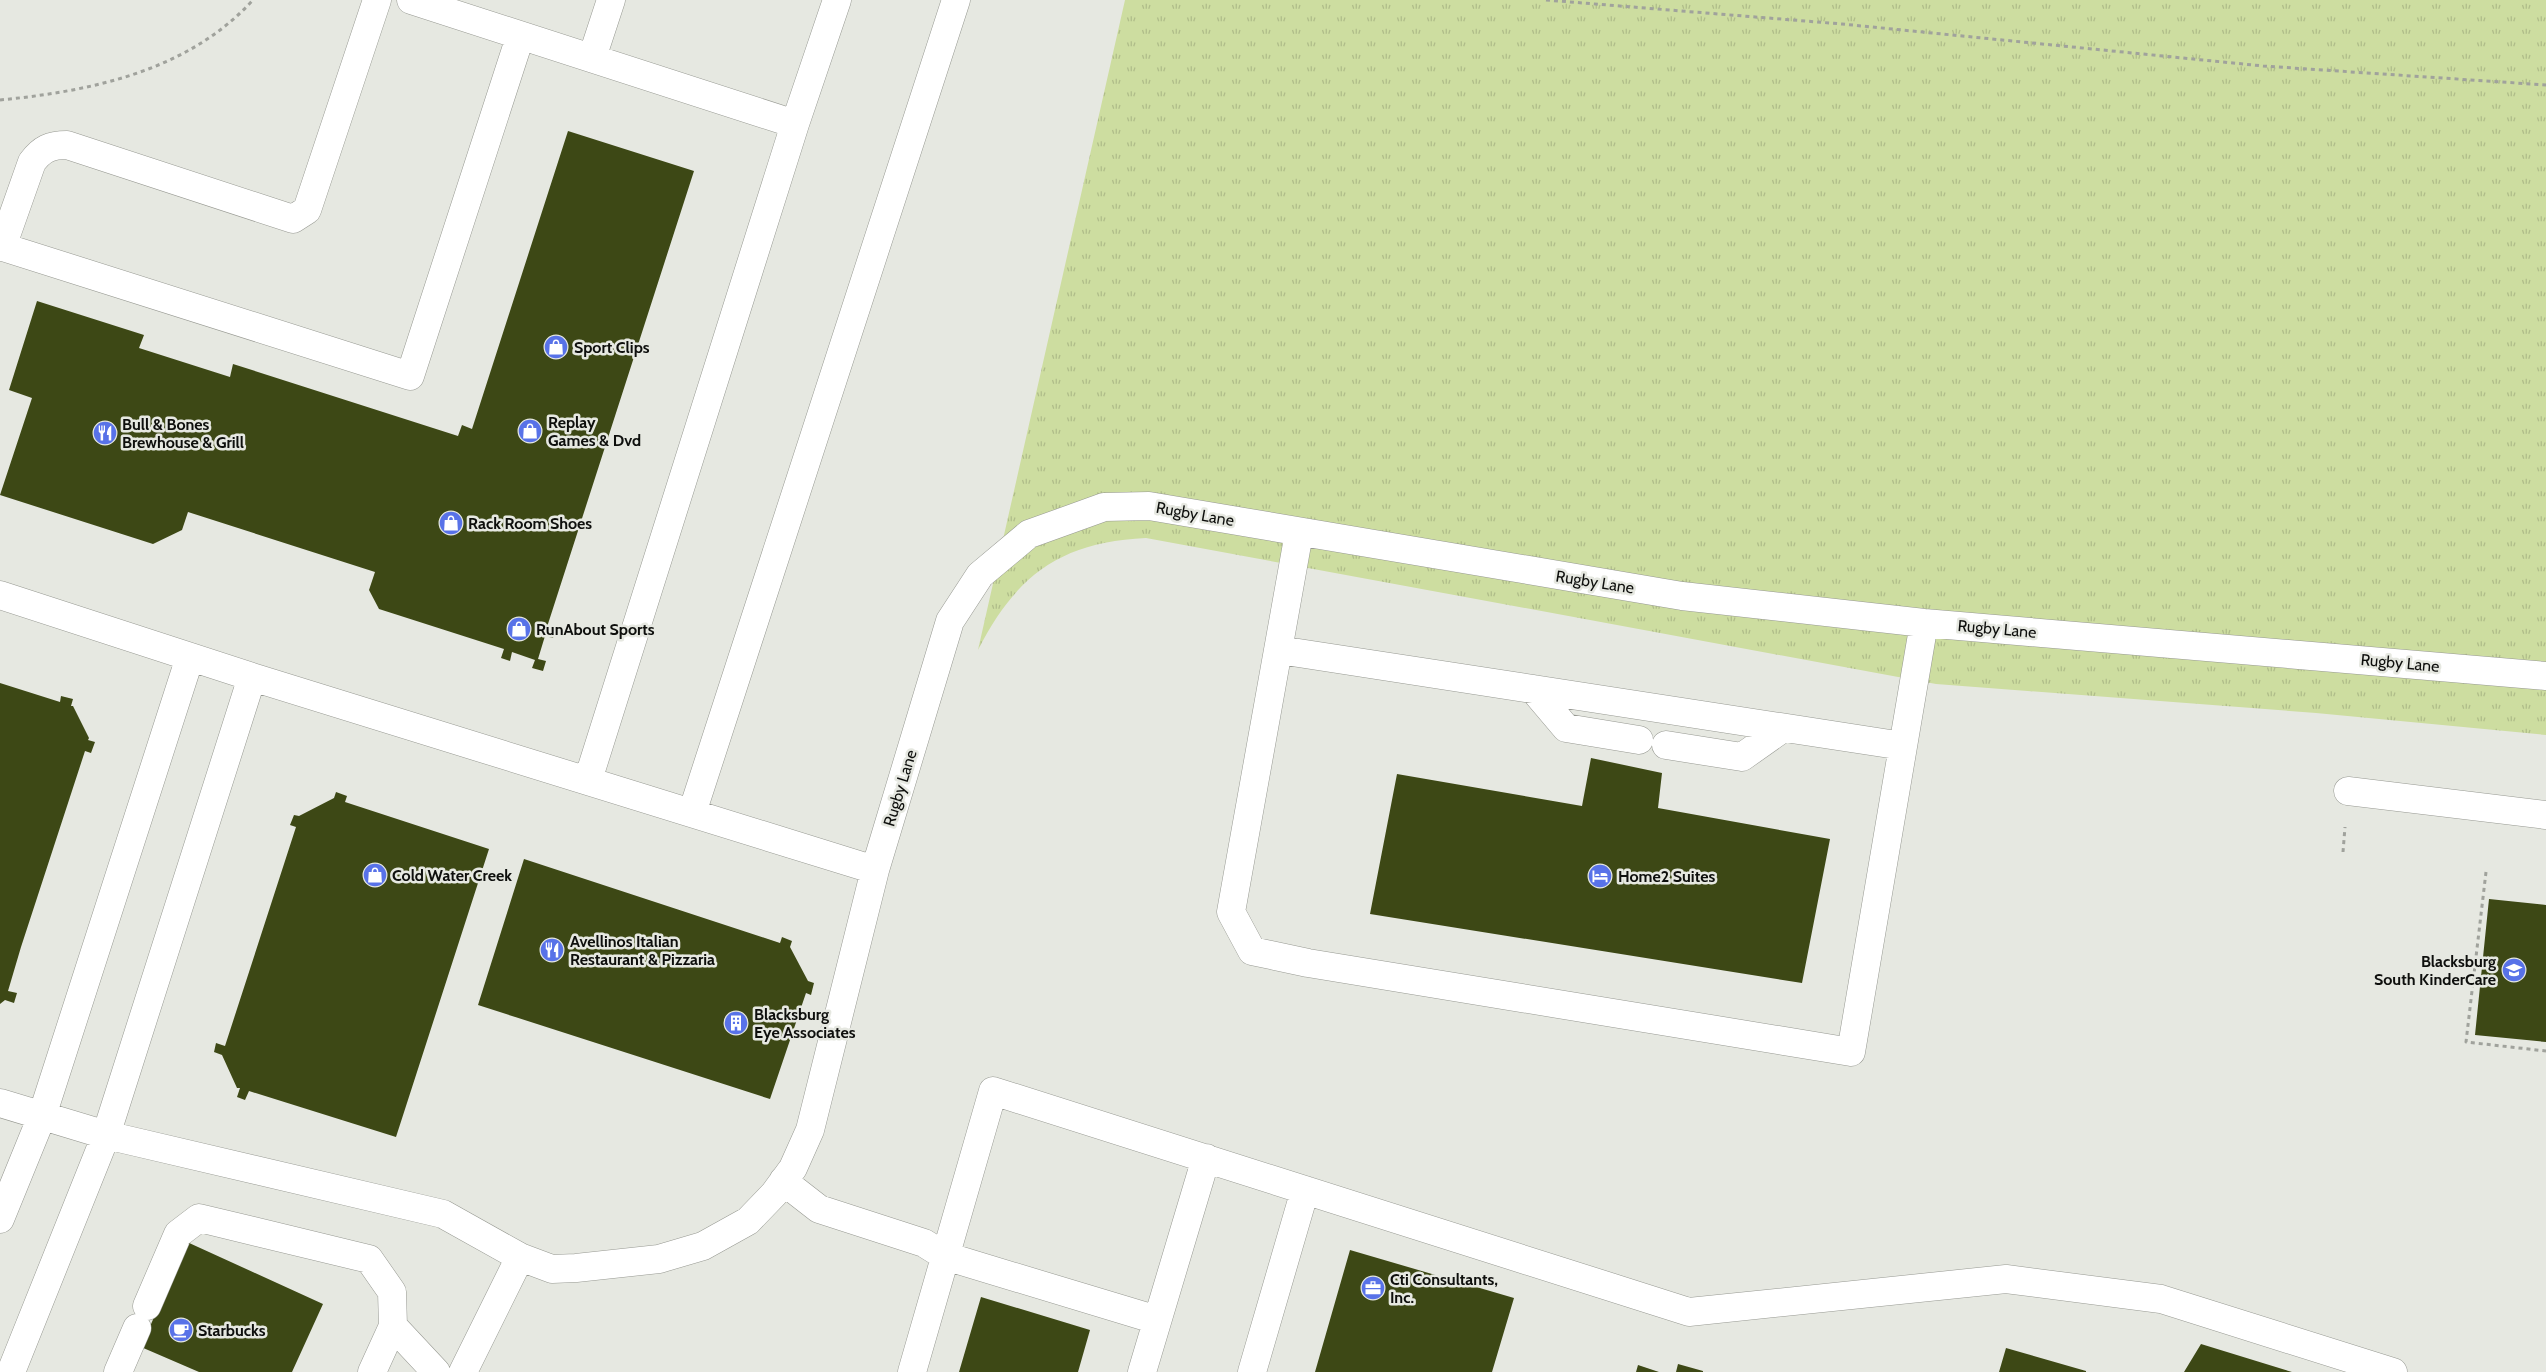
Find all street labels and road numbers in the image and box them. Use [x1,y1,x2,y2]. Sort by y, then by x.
street label: Rugby Lane [1154,498,1236,530]
street label: Rugby Lane [1554,566,1636,598]
street label: Rugby Lane [1957,616,2037,642]
street label: Rugby Lane [2360,650,2440,676]
street label: Rugby Lane [879,747,921,829]

